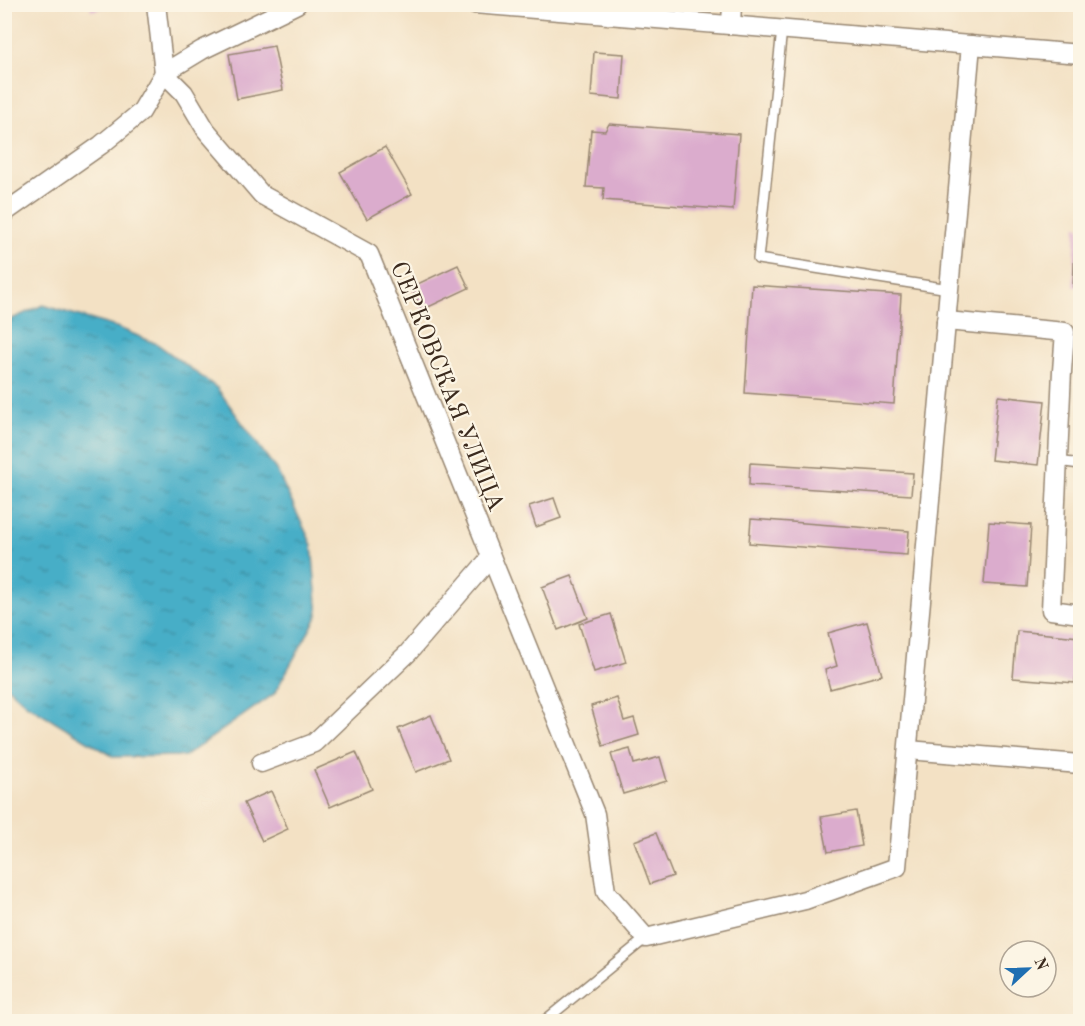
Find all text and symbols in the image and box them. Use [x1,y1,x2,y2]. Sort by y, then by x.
street label: СЕРКОВСКАЯ УЛИЦА [385,259,507,515]
north arrow [998,939,1058,999]
text: N [1030,955,1050,974]

